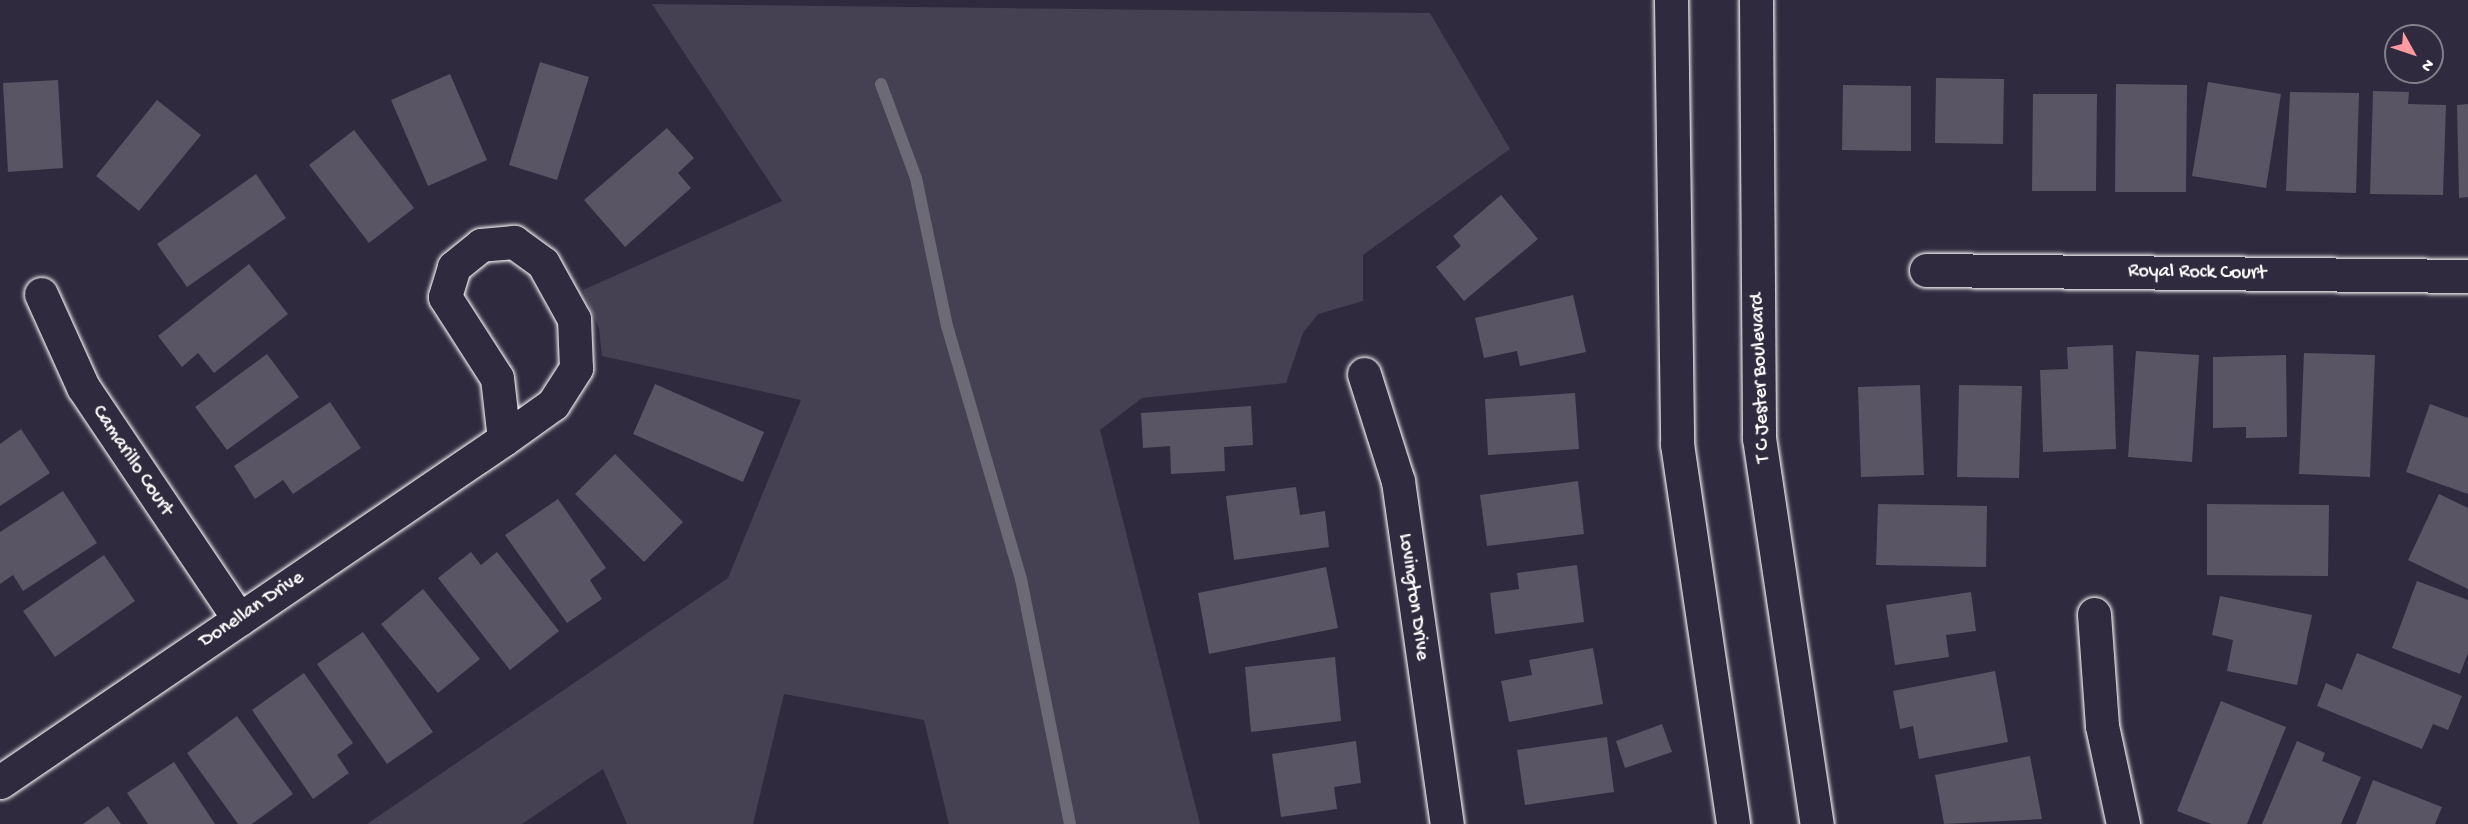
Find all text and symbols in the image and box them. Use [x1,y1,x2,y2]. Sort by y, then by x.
north arrow [2384,24,2444,84]
text: N [2416,54,2437,75]
street label: Royal Rock Court [2128,260,2266,286]
street label: T C Jester Boulevard [1746,293,1776,463]
street label: Camarillo Court [86,401,178,521]
street label: Lovington Drive [1392,532,1434,662]
street label: Donellan Drive [195,566,309,654]

